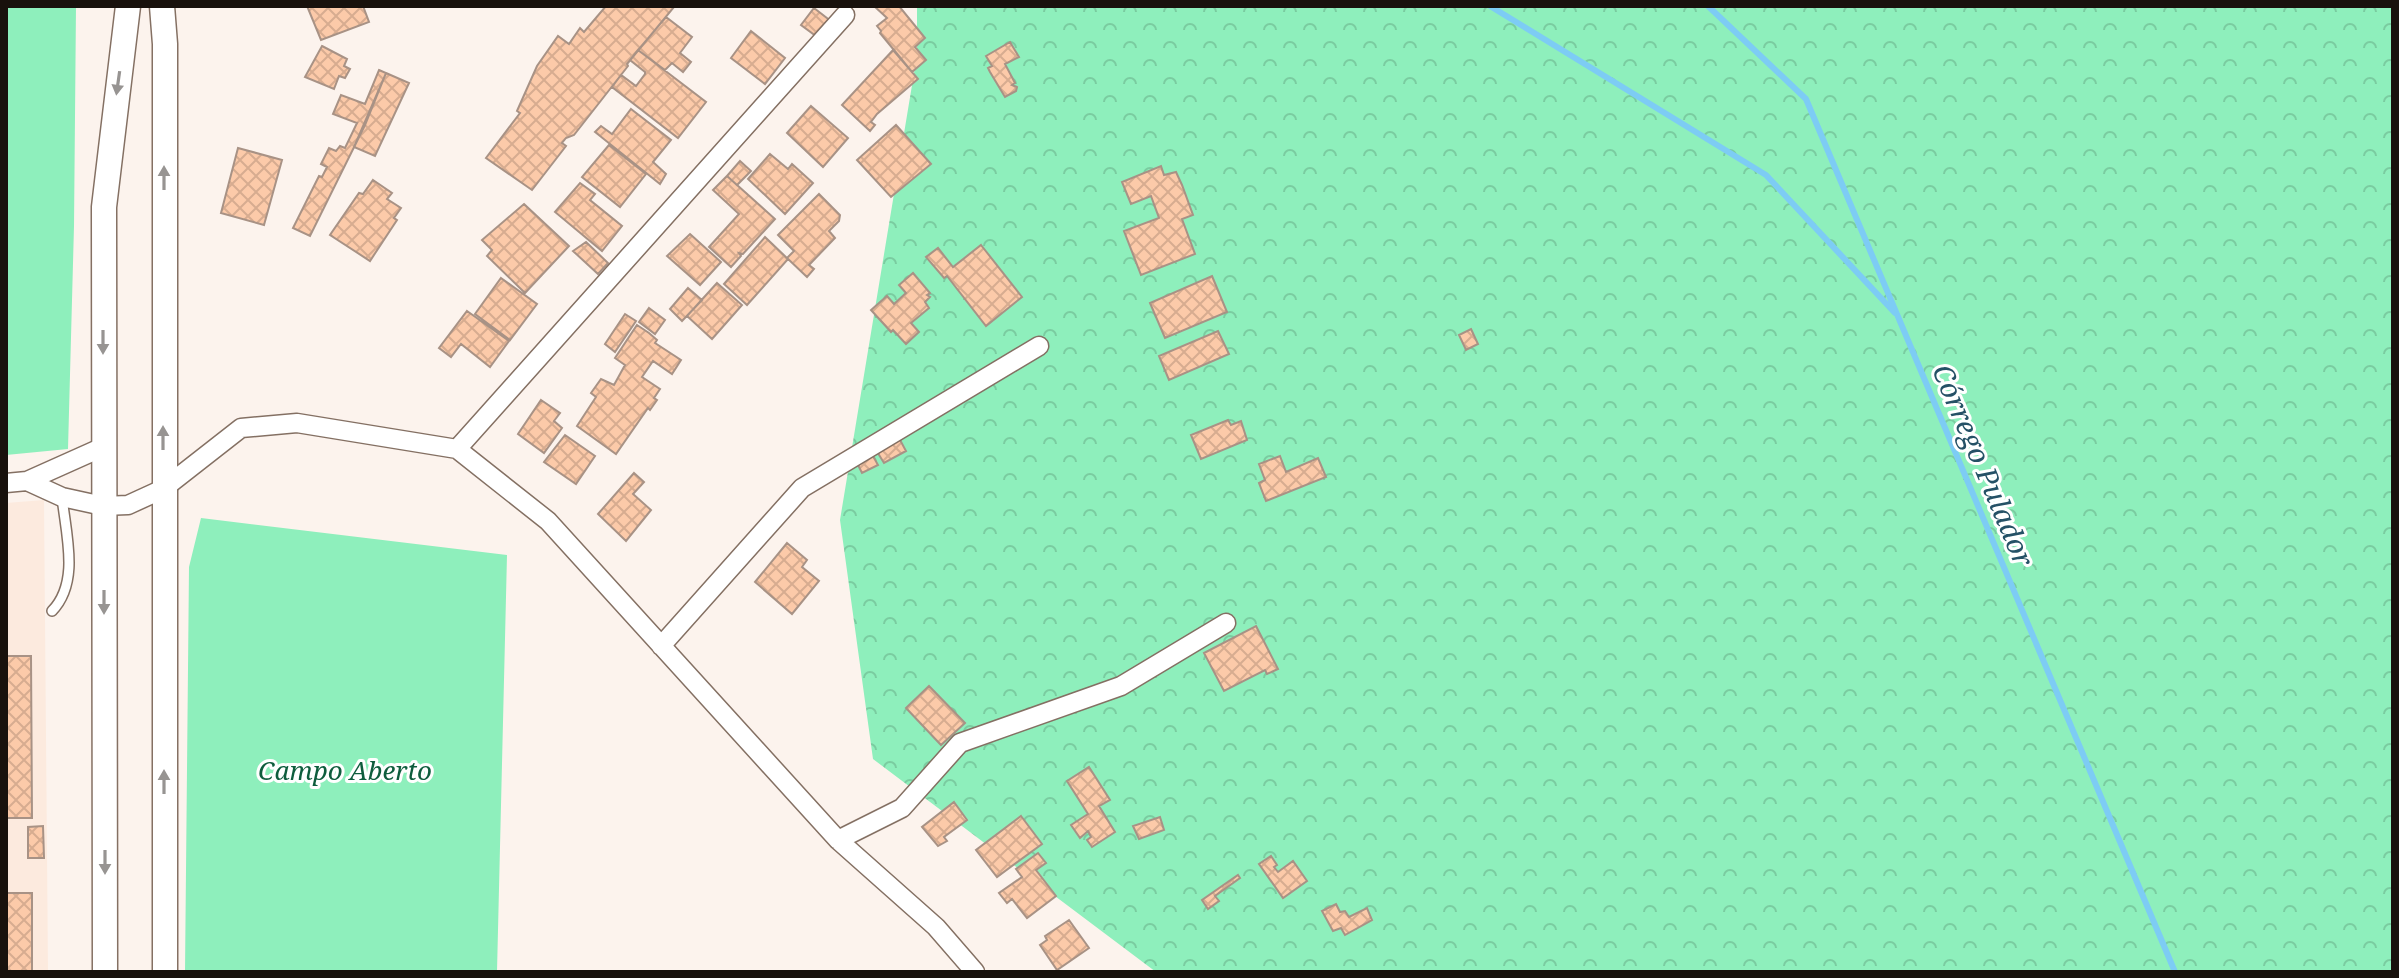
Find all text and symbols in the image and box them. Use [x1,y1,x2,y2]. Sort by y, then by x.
one-way arrow [111,71,124,96]
one-way arrow [158,165,170,190]
one-way arrow [97,330,109,355]
water label: Córrego Pulador [1924,358,2044,573]
one-way arrow [157,425,169,450]
one-way arrow [98,590,110,615]
park label: Campo Aberto [258,752,432,788]
one-way arrow [158,769,170,794]
one-way arrow [99,850,111,875]

